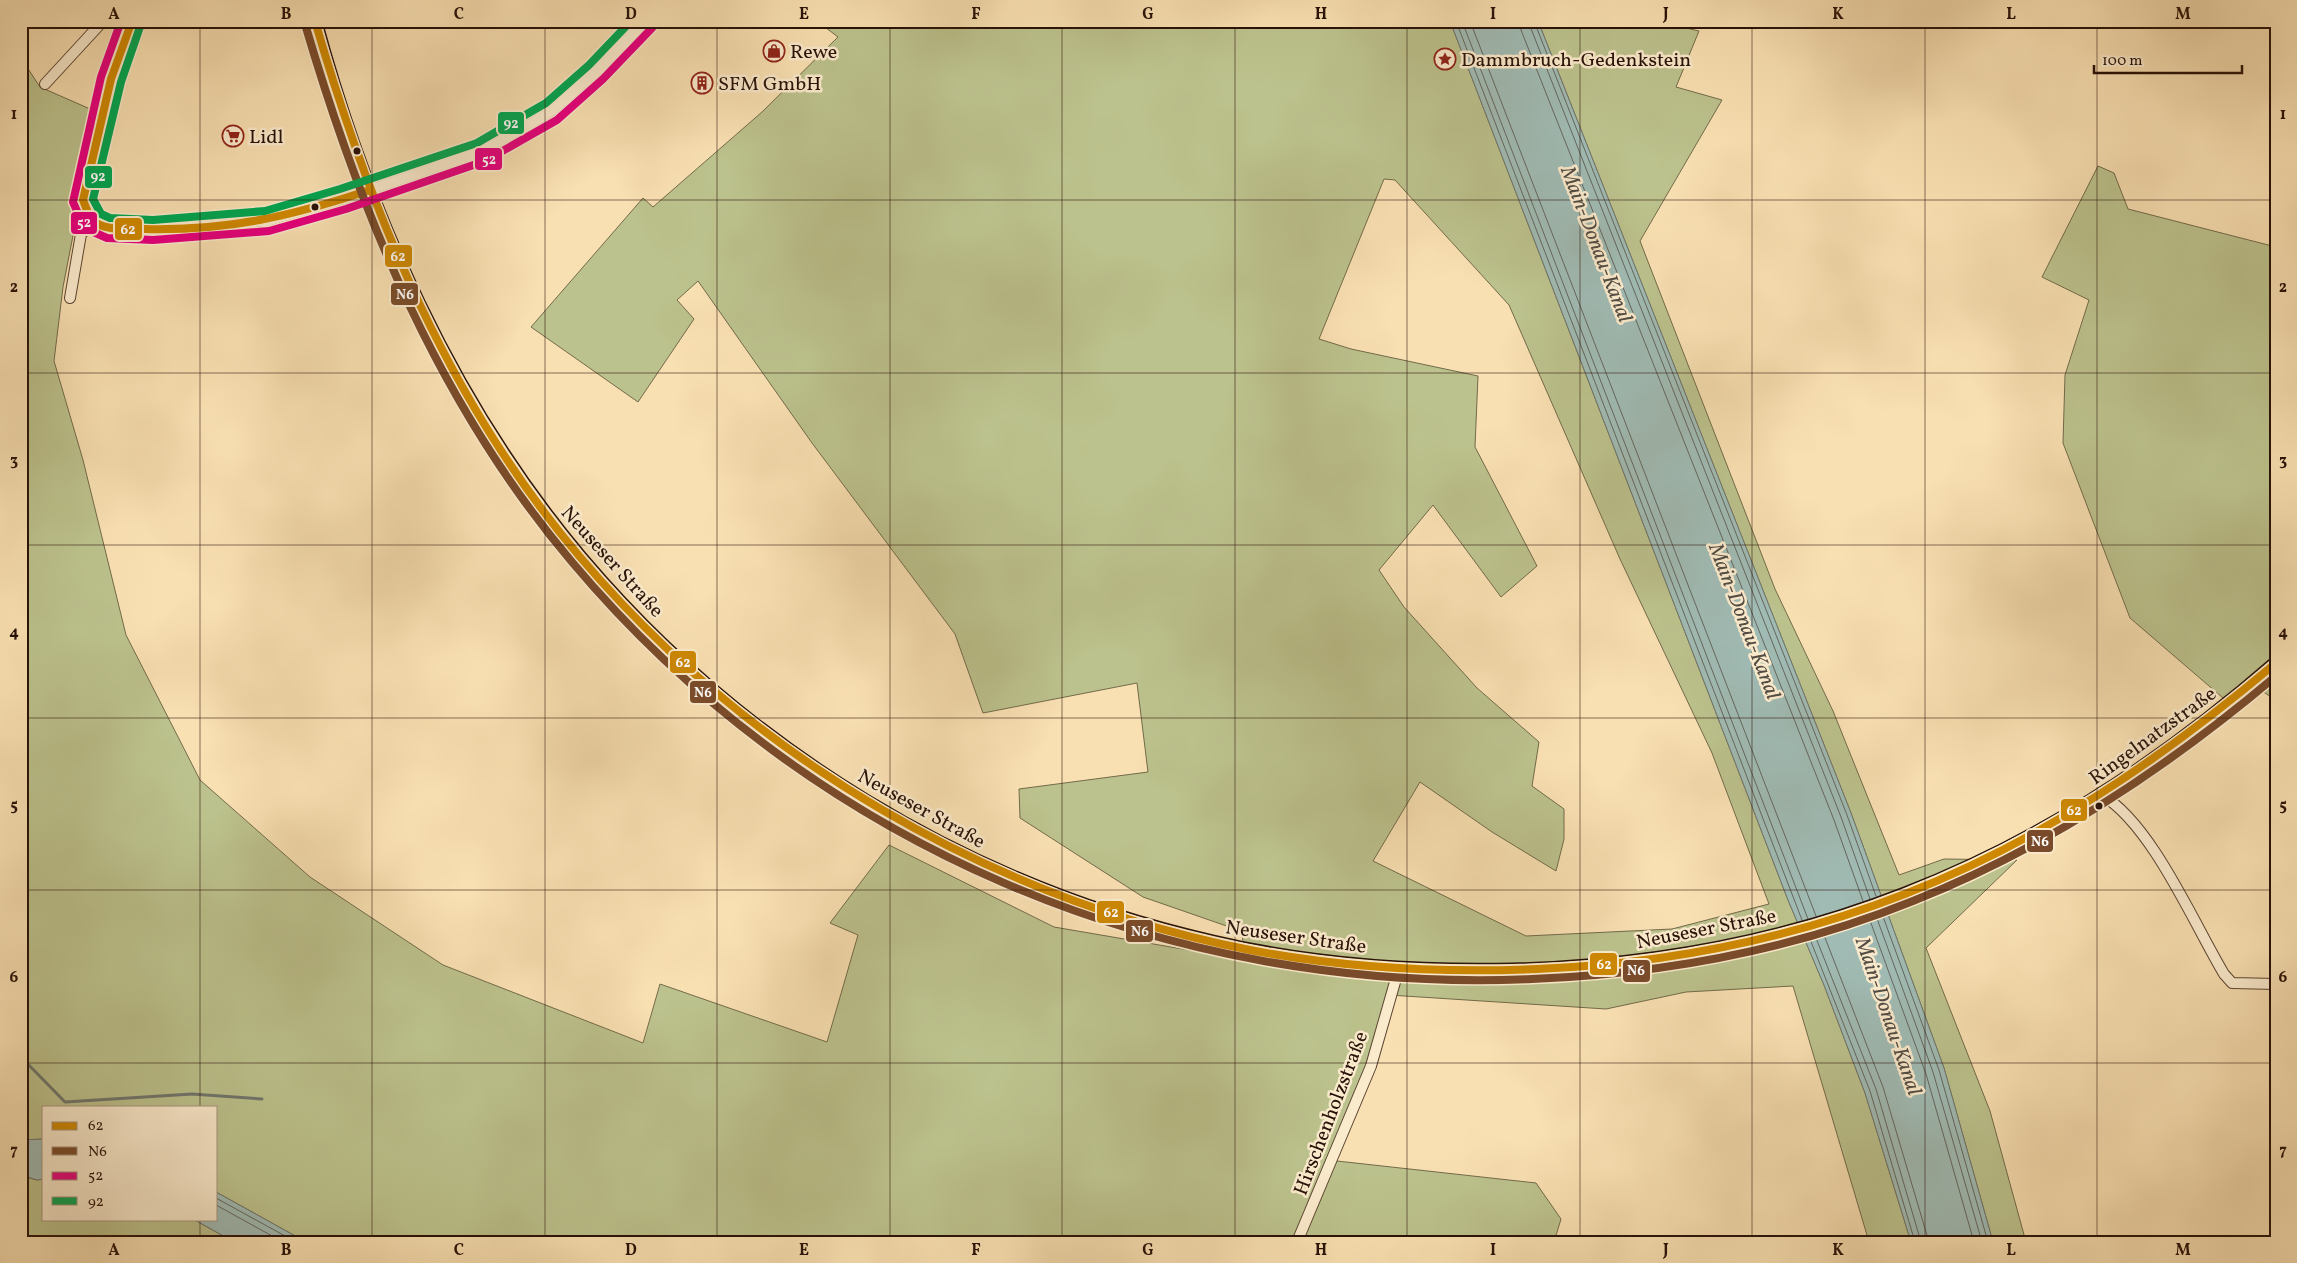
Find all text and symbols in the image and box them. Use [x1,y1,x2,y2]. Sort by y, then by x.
text: A [108,4,120,26]
text: B [281,4,292,26]
text: C [454,4,464,26]
text: D [625,4,637,26]
text: E [799,4,809,26]
text: F [971,4,981,26]
text: G [1142,4,1154,26]
text: H [1315,4,1327,26]
text: I [1490,4,1496,26]
text: J [1662,4,1669,26]
text: K [1832,4,1844,26]
text: L [2006,4,2016,26]
text: M [2175,4,2191,26]
shop icon: Rewe [762,39,786,63]
place label: Rewe [790,39,837,67]
scale bar [2094,42,2242,74]
place icon: Dammbruch-Gedenkstein [1433,47,1457,71]
place label: Dammbruch-Gedenkstein [1461,47,1691,75]
text: 100 m [2102,51,2142,72]
building icon: SFM GmbH [690,71,714,95]
place label: SFM GmbH [718,71,821,99]
text: 1 [11,104,17,126]
text: 1 [2280,104,2286,126]
line badge: 92 [497,111,525,135]
text: 92 [503,115,519,134]
supermarket icon: Lidl [221,124,245,148]
place label: Lidl [249,124,283,152]
unlabelled marker [352,146,362,156]
line badge: 52 [474,147,503,171]
text: 52 [482,151,496,170]
water label: Main-Donau-Kanal [1552,161,1639,327]
line badge: 92 [84,165,113,189]
text: 92 [90,168,106,187]
unlabelled marker [310,202,320,212]
line badge: 52 [70,211,98,235]
text: 52 [77,214,91,233]
line badge: 62 [114,217,143,241]
text: 62 [121,221,135,240]
line badge: 62 [384,244,413,268]
text: 62 [391,248,405,267]
text: 2 [10,277,18,299]
text: 2 [2279,277,2287,299]
line badge: N6 [390,282,419,306]
text: N6 [396,286,414,305]
text: 3 [10,450,18,472]
text: 3 [2279,450,2287,472]
street label: Neuseser Straße [554,500,669,624]
water label: Main-Donau-Kanal [1700,538,1787,704]
text: 4 [9,622,19,644]
text: 4 [2278,622,2288,644]
line badge: 62 [669,650,697,674]
text: 62 [676,654,690,673]
line badge: N6 [689,680,717,704]
street label: Ringelnatzstraße [2084,681,2223,792]
text: N6 [694,684,712,703]
street label: Neuseser Straße [852,763,990,856]
text: 5 [10,795,18,817]
text: 5 [2279,795,2287,817]
line badge: 62 [2060,798,2088,822]
unlabelled marker [2094,801,2104,811]
text: 62 [2067,802,2081,821]
line badge: N6 [2026,829,2054,853]
text: N6 [2031,833,2049,852]
line badge: 62 [1096,900,1125,924]
street label: Neuseser Straße [1634,903,1779,957]
text: 62 [1104,904,1118,923]
street label: Neuseser Straße [1224,914,1368,962]
line badge: N6 [1125,919,1154,943]
text: N6 [1131,923,1149,942]
water label: Main-Donau-Kanal [1847,933,1928,1099]
line badge: 62 [1589,952,1618,976]
text: 62 [1597,956,1611,975]
line badge: N6 [1622,959,1651,983]
text: N6 [1627,962,1645,981]
text: 6 [10,967,19,989]
text: 6 [2279,967,2288,989]
street label: Hirschenholzstraße [1288,1028,1376,1200]
legend [42,1106,218,1220]
text: 62 [88,1116,104,1137]
text: 7 [10,1140,18,1162]
text: 7 [2279,1140,2287,1162]
text: N6 [88,1142,107,1163]
text: 52 [88,1166,103,1187]
text: 92 [88,1192,104,1213]
text: A [108,1240,120,1262]
text: B [281,1240,292,1262]
text: C [454,1240,464,1262]
text: D [625,1240,637,1262]
text: E [799,1240,809,1262]
text: F [971,1240,981,1262]
text: G [1142,1240,1154,1262]
text: H [1315,1240,1327,1262]
text: I [1490,1240,1496,1262]
text: J [1662,1240,1669,1262]
text: K [1832,1240,1844,1262]
text: L [2006,1240,2016,1262]
text: M [2175,1240,2191,1262]

